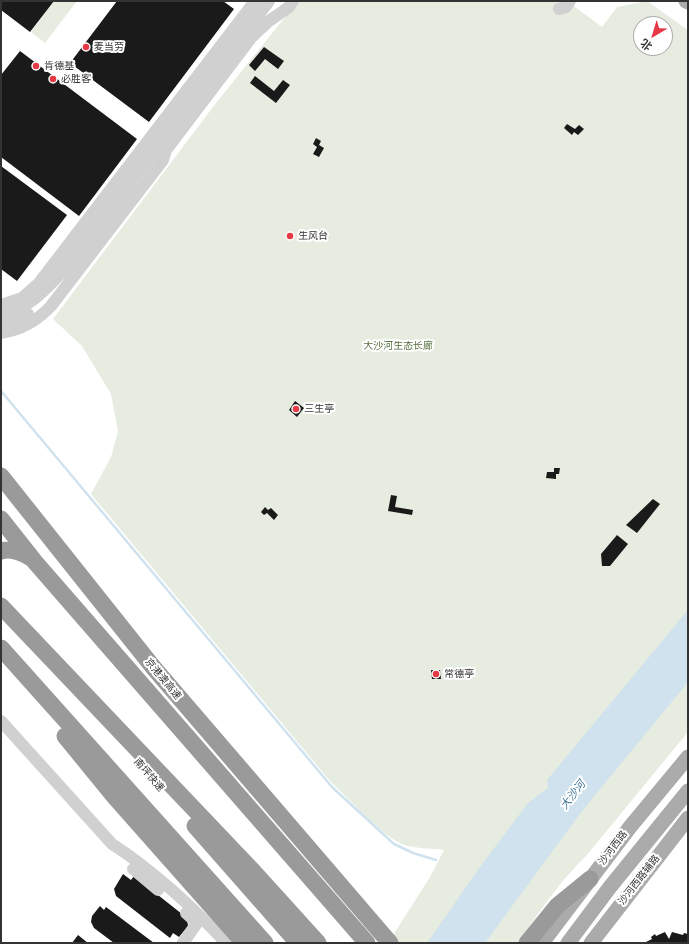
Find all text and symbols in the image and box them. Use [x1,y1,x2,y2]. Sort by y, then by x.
north arrow [633,16,673,56]
text: 北 [638,36,655,54]
place label: 麦当劳 [94,41,124,53]
marker: 麦当劳 [81,42,91,52]
place label: 肯德基 [44,60,74,72]
marker: 肯德基 [31,61,41,71]
place label: 必胜客 [61,73,91,85]
marker: 必胜客 [48,74,58,84]
place label: 生风台 [298,230,328,242]
marker: 生风台 [285,231,295,241]
park label: 大沙河生态长廊 [363,340,433,352]
place label: 三生亭 [304,403,334,415]
marker: 三生亭 [291,404,301,414]
street label: 京港澳高速 [142,656,184,702]
place label: 常德亭 [444,668,474,680]
marker: 常德亭 [431,669,441,679]
street label: 南坪快速 [131,756,167,794]
water label: 大沙河 [558,778,588,812]
street label: 沙河西路 [596,828,630,868]
street label: 沙河西路辅路 [616,853,662,907]

